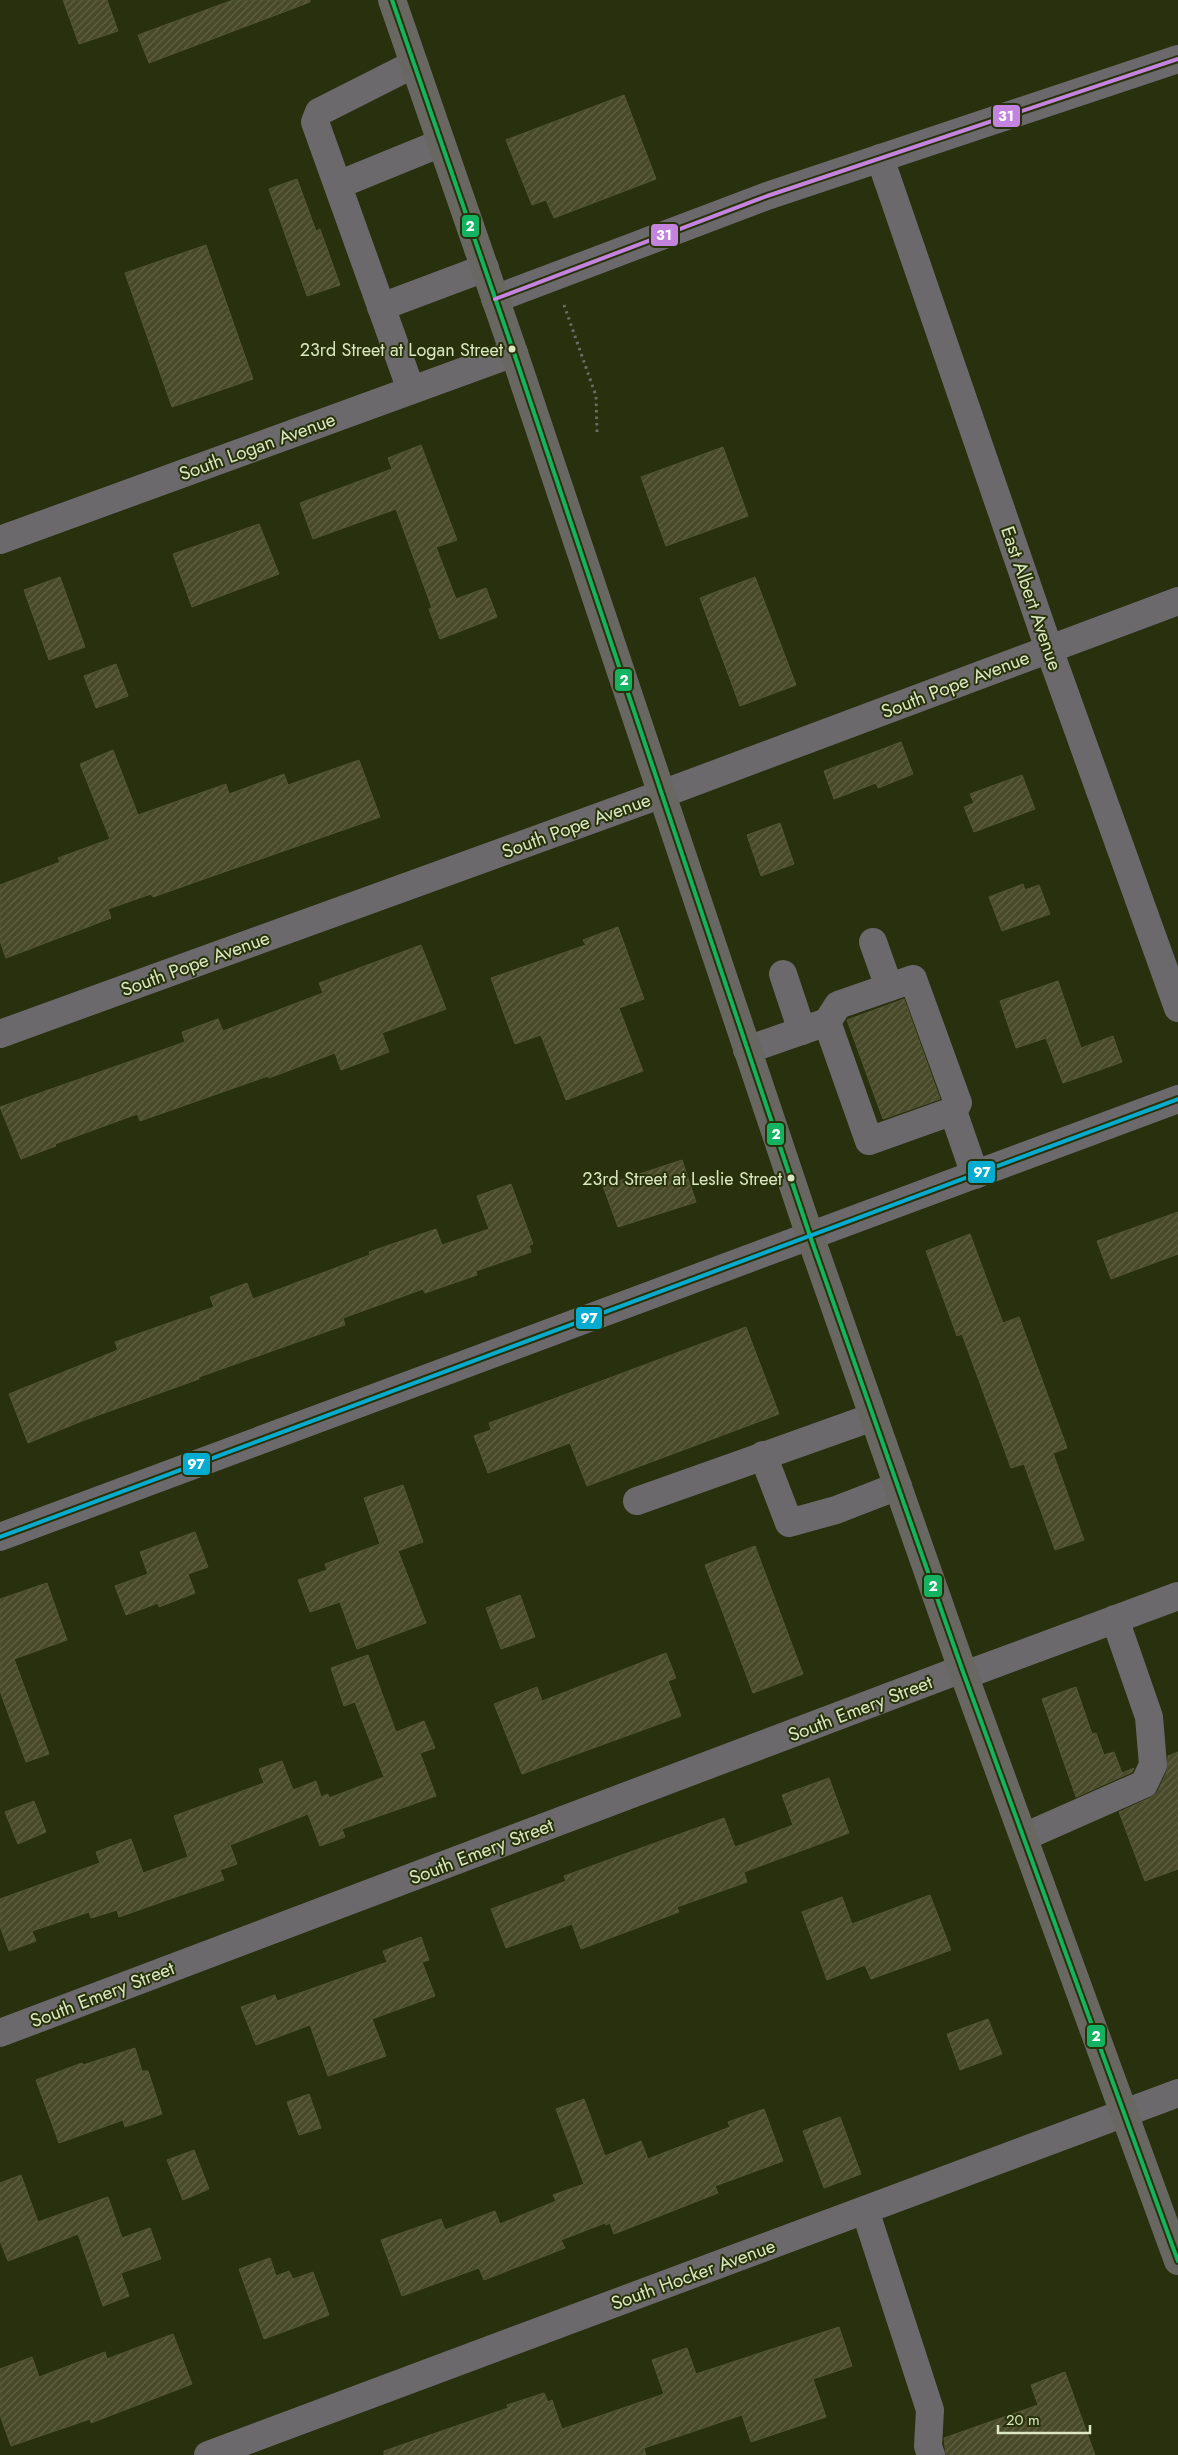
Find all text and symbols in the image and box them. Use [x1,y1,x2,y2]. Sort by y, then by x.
line badge: 31 [992,104,1021,128]
text: 31 [998,106,1014,126]
line badge: 2 [461,214,480,238]
text: 2 [465,216,475,236]
line badge: 31 [650,223,679,247]
text: 31 [656,225,672,245]
place label: 23rd Street at Logan Street [300,337,504,363]
marker: 23rd Street at Logan Street [507,344,517,354]
street label: South Logan Avenue [175,406,339,487]
street label: East Albert Avenue [994,522,1069,674]
street label: South Pope Avenue [877,644,1033,725]
line badge: 2 [614,668,633,692]
text: 2 [619,670,629,690]
street label: South Pope Avenue [498,786,655,865]
street label: South Pope Avenue [117,924,274,1003]
line badge: 2 [766,1122,785,1146]
text: 2 [771,1124,781,1144]
line badge: 97 [967,1160,996,1184]
text: 97 [973,1162,991,1182]
place label: 23rd Street at Leslie Street [582,1166,783,1192]
marker: 23rd Street at Leslie Street [786,1173,796,1183]
line badge: 97 [575,1306,603,1330]
text: 97 [580,1308,598,1328]
line badge: 97 [182,1452,211,1476]
text: 97 [187,1454,205,1474]
line badge: 2 [923,1574,943,1598]
text: 2 [928,1576,938,1596]
street label: South Emery Street [784,1668,937,1748]
street label: South Emery Street [405,1811,558,1891]
street label: South Emery Street [26,1954,179,2034]
line badge: 2 [1086,2024,1106,2048]
text: 2 [1091,2026,1101,2046]
street label: South Hocker Avenue [607,2232,779,2317]
scale bar [998,2402,1090,2434]
text: 20 m [1006,2409,1040,2431]

